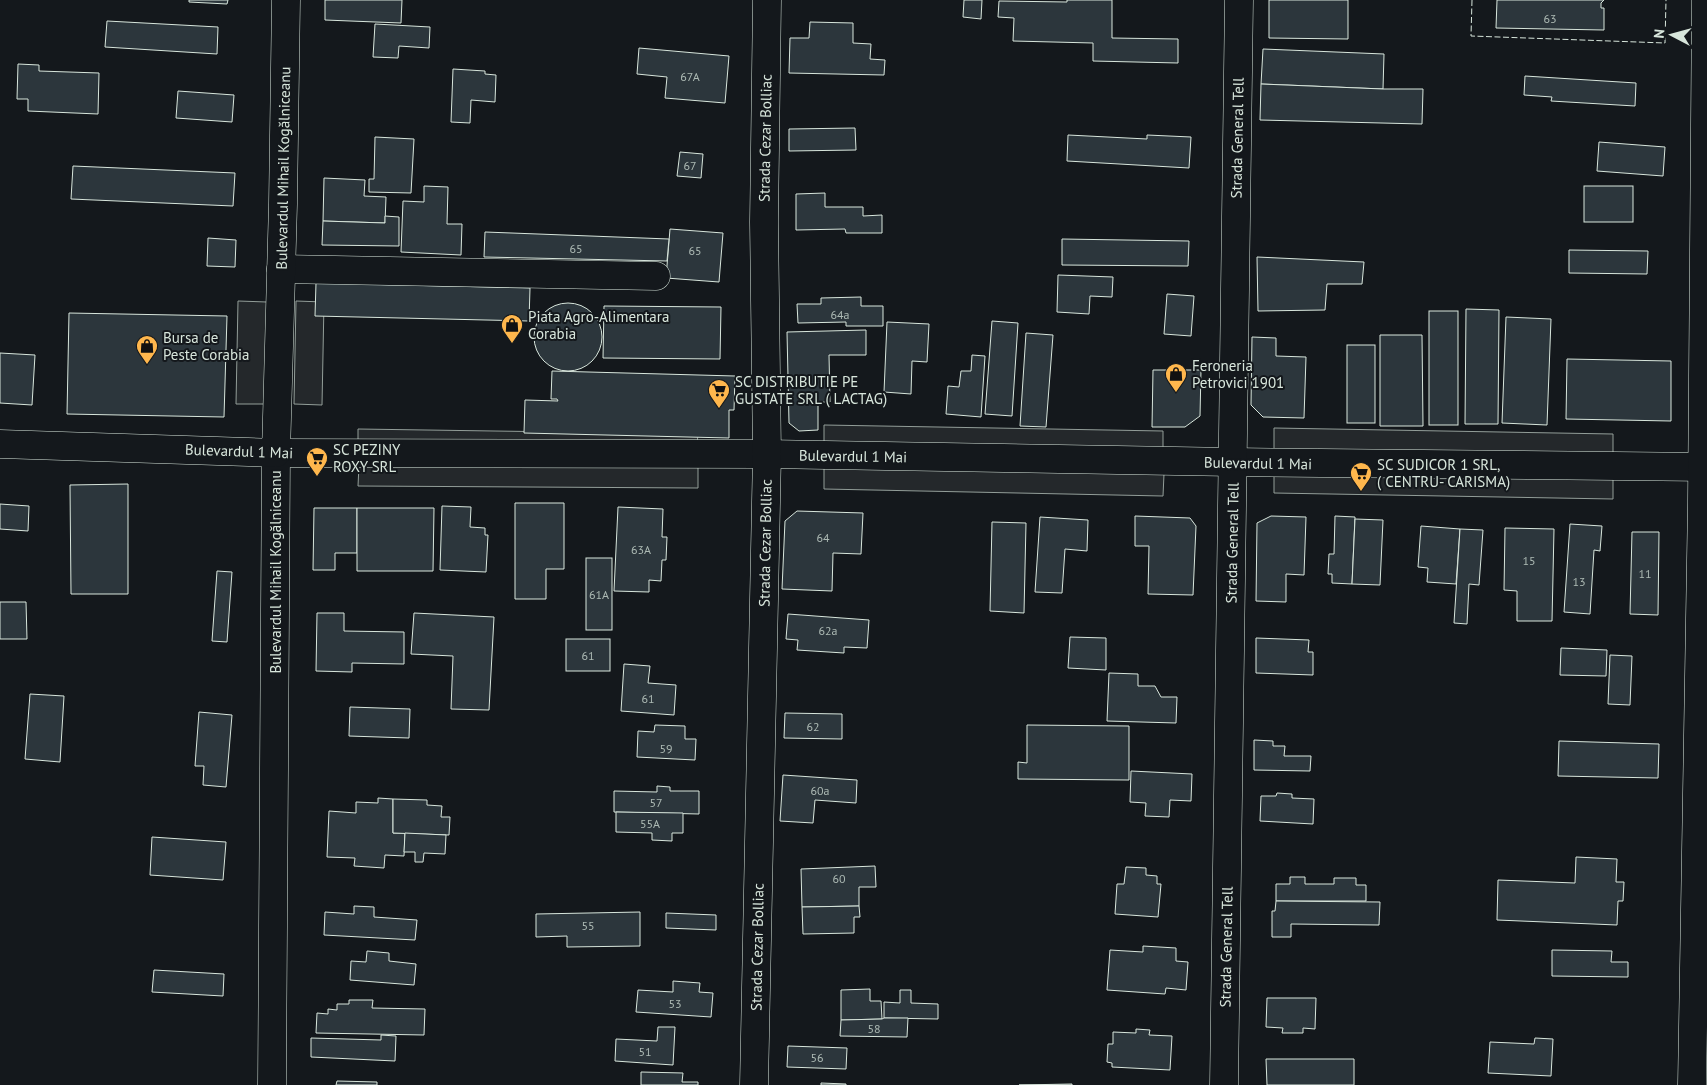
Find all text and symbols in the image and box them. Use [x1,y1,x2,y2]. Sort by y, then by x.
north arrow [1647,10,1697,60]
house number: 63 [1543,11,1557,26]
text: N [1650,28,1669,39]
street label: Bulevardul Mihail Kogălniceanu [272,66,294,270]
house number: 67A [680,69,700,84]
street label: Strada Cezar Bolliac [754,74,776,202]
street label: Strada General Tell [1226,77,1248,199]
house number: 67 [683,158,697,173]
house number: 65 [569,241,583,256]
house number: 65 [688,243,702,258]
place label: Piata Agro-Alimentara Corabia [528,307,669,343]
house number: 64a [830,307,850,322]
shop icon: Piata Agro-Alimentara Corabia [500,313,524,344]
place label: Bursa de Peste Corabia [163,328,250,364]
shop icon: Bursa de Peste Corabia [135,334,159,365]
place label: Feroneria Petrovici 1901 [1192,356,1284,392]
shop icon: Feroneria Petrovici 1901 [1164,362,1188,393]
place label: SC DISTRIBUTIE PE GUSTATE SRL ( LACTAG) [735,372,887,408]
supermarket icon: SC DISTRIBUTIE PE GUSTATE SRL ( LACTAG) [707,378,731,409]
street label: Bulevardul 1 Mai [185,440,293,462]
place label: SC PEZINY ROXY SRL [333,440,401,476]
supermarket icon: SC PEZINY ROXY SRL [305,446,329,477]
street label: Bulevardul 1 Mai [799,446,907,466]
street label: Bulevardul 1 Mai [1204,453,1312,473]
place label: SC SUDICOR 1 SRL, ( CENTRU- CARISMA) [1377,455,1510,491]
supermarket icon: SC SUDICOR 1 SRL, ( CENTRU- CARISMA) [1349,461,1373,492]
street label: Bulevardul Mihail Kogălniceanu [266,470,285,674]
street label: Strada Cezar Bolliac [754,479,776,607]
street label: Strada General Tell [1221,482,1243,604]
house number: 64 [816,530,830,545]
house number: 63A [631,542,651,557]
house number: 15 [1522,553,1536,568]
house number: 11 [1638,566,1652,581]
house number: 13 [1572,574,1586,589]
house number: 61A [589,587,609,602]
house number: 62a [818,623,838,638]
house number: 61 [581,648,595,663]
house number: 61 [641,691,655,706]
house number: 62 [806,719,820,734]
house number: 59 [659,741,673,756]
house number: 60a [810,783,830,798]
house number: 57 [649,795,663,810]
house number: 55A [640,816,660,831]
house number: 60 [832,871,846,886]
street label: Strada Cezar Bolliac [746,883,768,1011]
street label: Strada General Tell [1215,886,1237,1008]
house number: 55 [581,918,595,933]
house number: 53 [668,996,682,1011]
house number: 58 [867,1021,881,1036]
house number: 51 [638,1044,652,1059]
house number: 56 [810,1050,824,1065]

